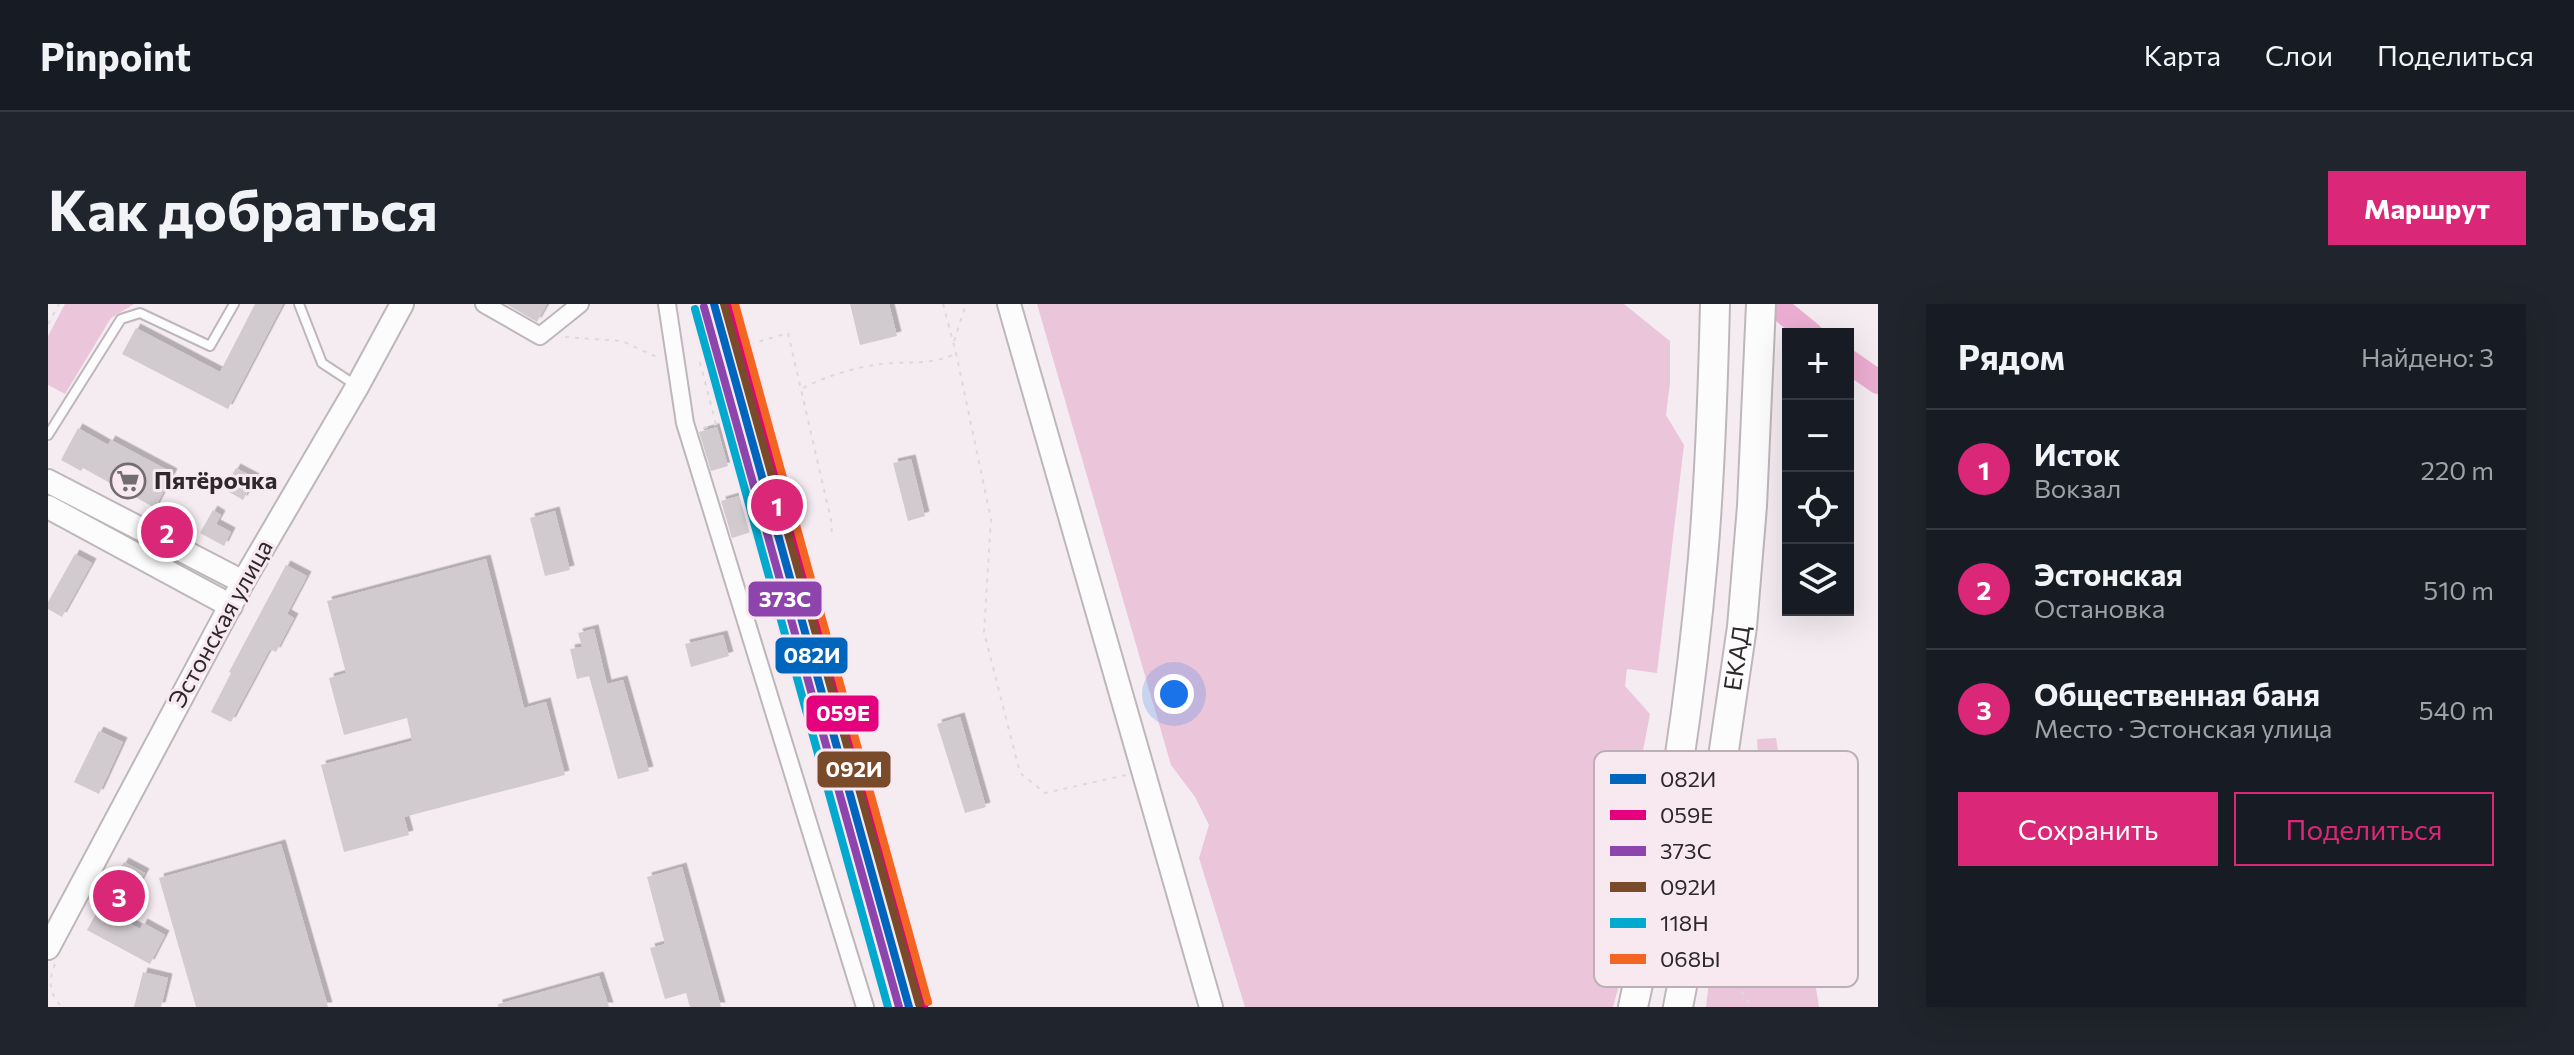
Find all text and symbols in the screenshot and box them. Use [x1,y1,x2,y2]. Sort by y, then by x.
text: Pinpoint [40,32,191,79]
text: Карта [2144,38,2221,72]
text: Слои [2265,38,2333,72]
text: Поделиться [2377,38,2534,72]
button: Маршрут [2328,171,2526,245]
text: Как добраться [48,174,438,243]
map controls [1782,328,1854,616]
button: + [1782,328,1854,400]
text: Рядом [1958,335,2065,377]
text: Найдено: 3 [2361,341,2494,372]
button: − [1782,400,1854,472]
text: Исток [2034,435,2120,472]
text: 1 [1978,454,1990,485]
text: 220 m [2421,454,2494,485]
supermarket icon: Пятёрочка [109,462,147,500]
place label: Пятёрочка [154,465,277,494]
button: locate [1782,472,1854,544]
text: Вокзал [2034,472,2121,503]
pin: 1 [751,475,803,535]
pin: 2 [141,502,193,562]
street label: Эстонская улица [162,534,278,712]
button: layers [1782,544,1854,616]
text: Эстонская [2034,555,2183,592]
text: 2 [1977,574,1991,605]
text: 510 m [2423,574,2494,605]
line badge: 373C [747,580,823,618]
text: 373C [759,585,811,612]
text: Остановка [2034,592,2165,623]
street label: ЕКАД [1717,623,1755,693]
line badge: 082И [774,636,849,675]
text: 082И [783,641,841,668]
your location [1154,674,1194,714]
text: Общественная баня [2034,675,2320,712]
line badge: 059Е [805,694,880,733]
text: 3 [1976,694,1992,725]
text: 540 m [2419,694,2494,725]
text: 059Е [816,699,870,726]
text: Место · Эстонская улица [2034,712,2332,743]
line badge: 092И [816,750,892,789]
legend [1594,751,1858,987]
text: 092И [825,755,883,782]
text: 082И [1660,765,1716,792]
button: Сохранить [1958,792,2218,866]
button: Поделиться [2234,792,2494,866]
text: 059Е [1660,801,1713,828]
text: 373C [1660,837,1712,864]
pin: 3 [93,866,145,926]
text: 092И [1660,873,1716,900]
text: 118Н [1660,909,1709,936]
text: 068Ы [1660,945,1721,972]

